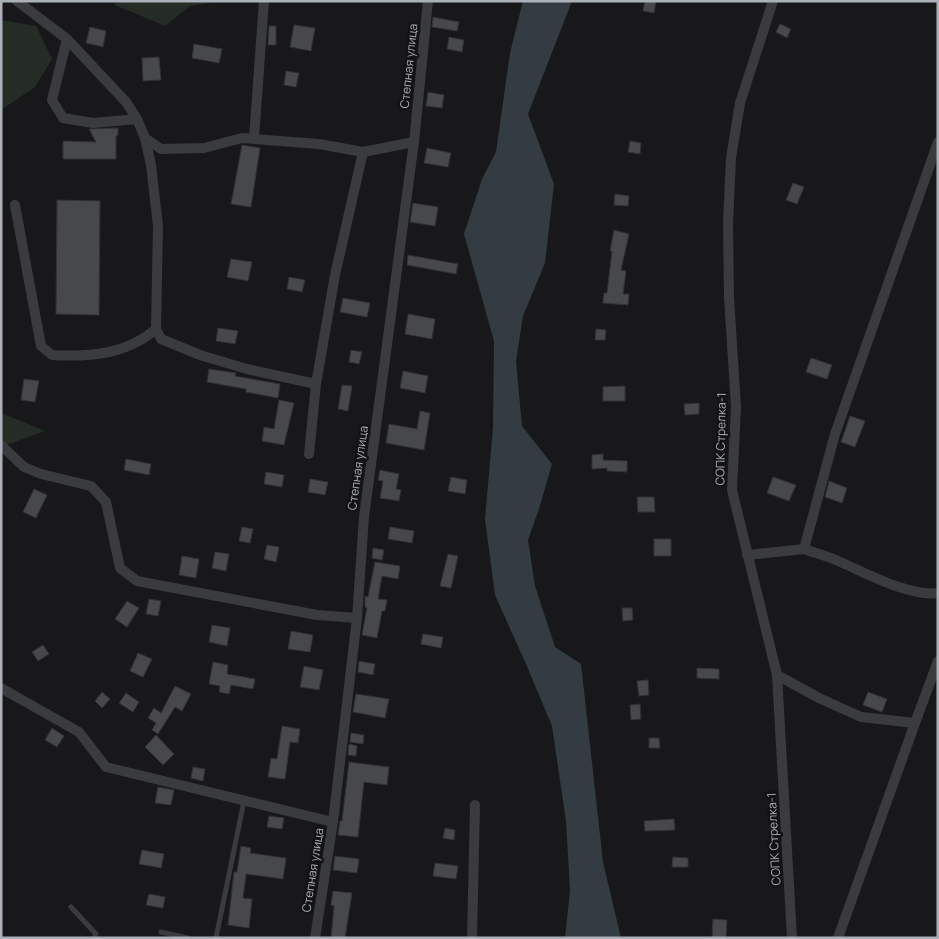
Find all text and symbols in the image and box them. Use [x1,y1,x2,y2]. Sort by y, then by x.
street label: Степная улица [396,23,421,109]
street label: СОПК Стрелка-1 [711,392,730,486]
street label: Степная улица [343,425,372,511]
street label: СОПК Стрелка-1 [763,792,784,886]
street label: Степная улица [297,827,328,913]

